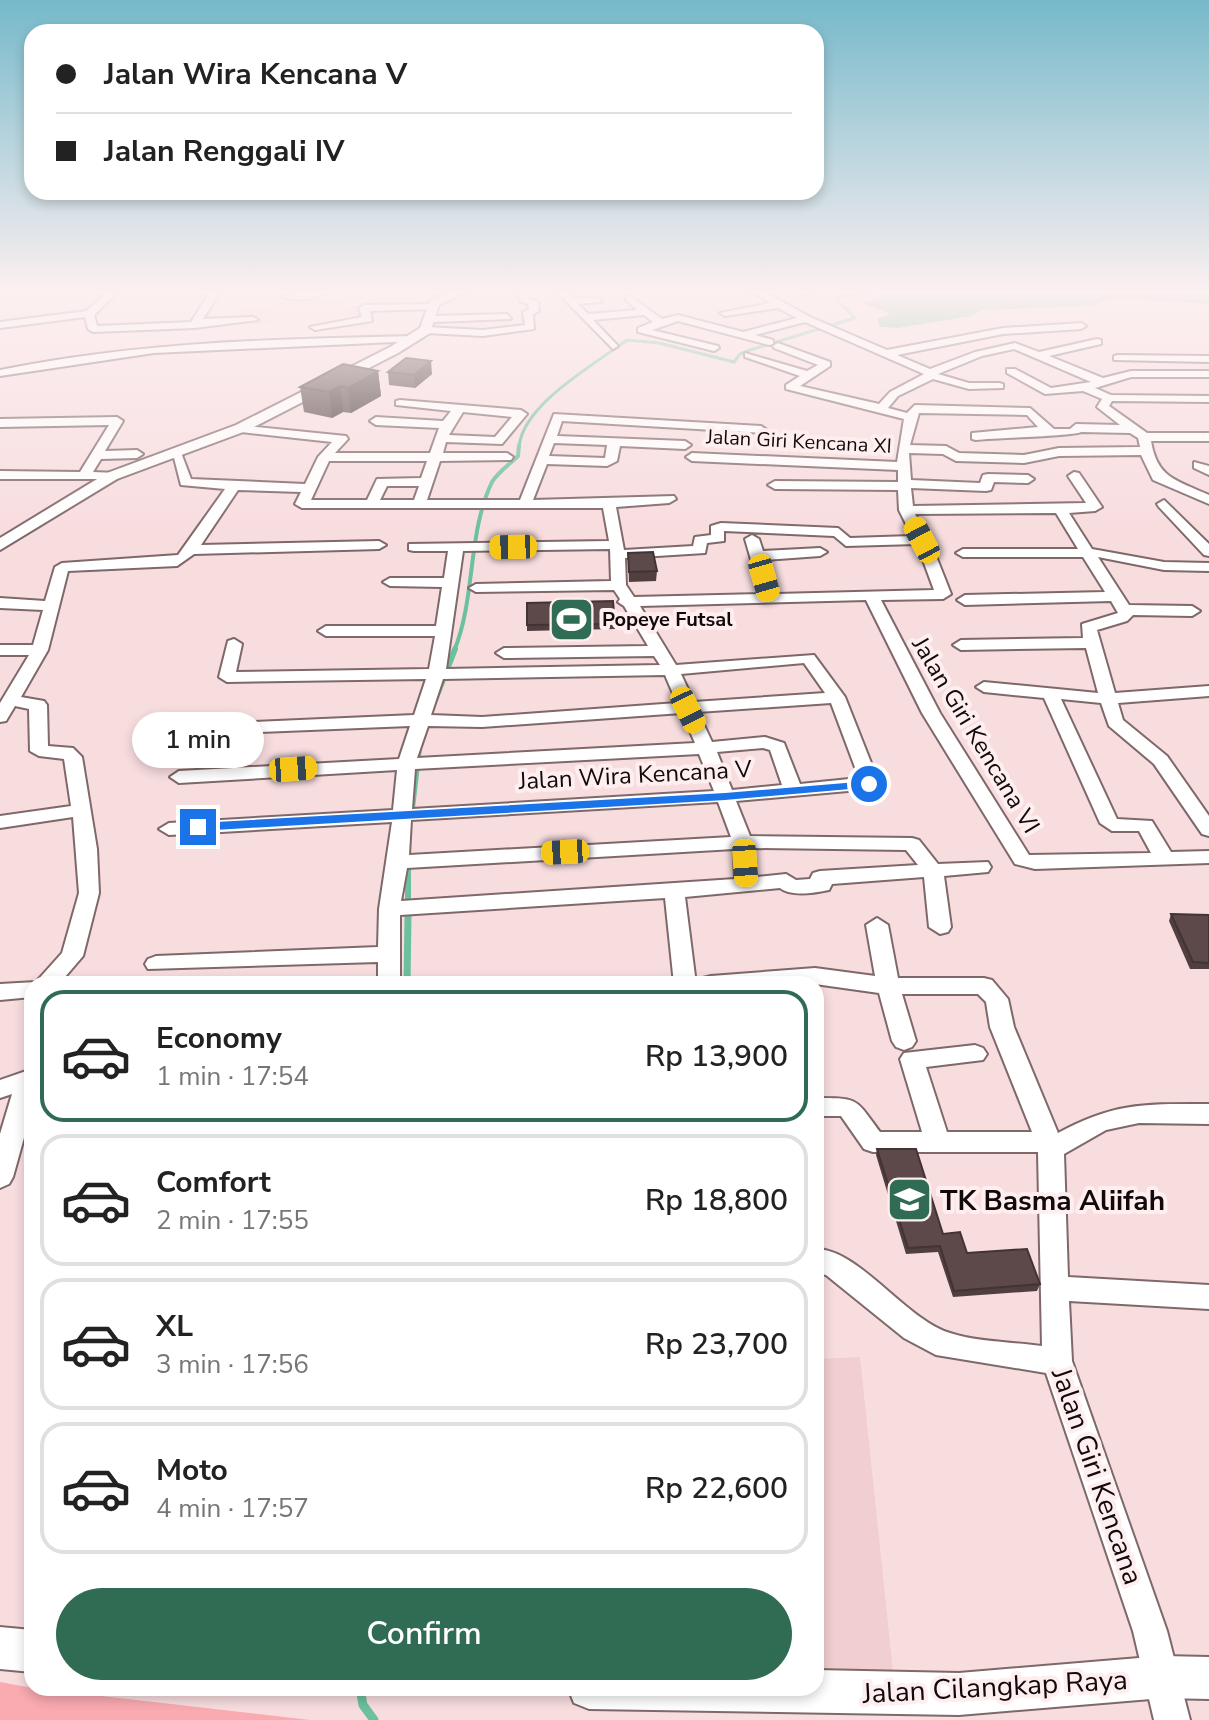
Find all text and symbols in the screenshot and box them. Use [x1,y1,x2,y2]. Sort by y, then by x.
text: Jalan Wira Kencana V [104,54,407,95]
text: Jalan Renggali IV [104,131,344,172]
street label: Jalan Giri Kencana XI [705,423,892,460]
car [900,513,944,567]
car [489,535,537,559]
car [746,552,782,604]
sports icon: Popeye Futsal [547,595,595,643]
place label: Popeye Futsal [602,606,733,633]
street label: Jalan Giri Kencana VI [904,630,1047,839]
car [667,683,709,737]
callout: 1 min [132,711,264,767]
text: 1 min [165,722,231,757]
street label: Jalan Wira Kencana V [517,753,753,797]
car [268,755,318,783]
route start [851,766,887,802]
route end [180,809,216,845]
car [731,838,759,888]
car [540,839,590,865]
text: Economy [156,1018,282,1059]
icon: car [60,1020,132,1092]
text: Rp 13,900 [645,1036,788,1077]
text: 1 min · 17:54 [156,1059,309,1094]
text: Comfort [156,1162,271,1203]
icon: car [60,1164,132,1236]
school or university icon: TK Basma Aliifah [885,1176,933,1224]
text: Rp 18,800 [645,1180,788,1221]
place label: TK Basma Aliifah [940,1182,1165,1220]
text: 2 min · 17:55 [156,1203,309,1238]
text: XL [156,1306,193,1347]
icon: car [60,1308,132,1380]
text: Rp 23,700 [645,1324,788,1365]
text: 3 min · 17:56 [156,1347,309,1382]
street label: Jalan Giri Kencana [1042,1362,1152,1590]
text: Moto [156,1450,228,1491]
icon: car [60,1452,132,1524]
text: Rp 22,600 [645,1468,788,1509]
text: 4 min · 17:57 [156,1491,309,1526]
button: Confirm [56,1588,792,1680]
street label: Jalan Cilangkap Raya [860,1661,1129,1713]

